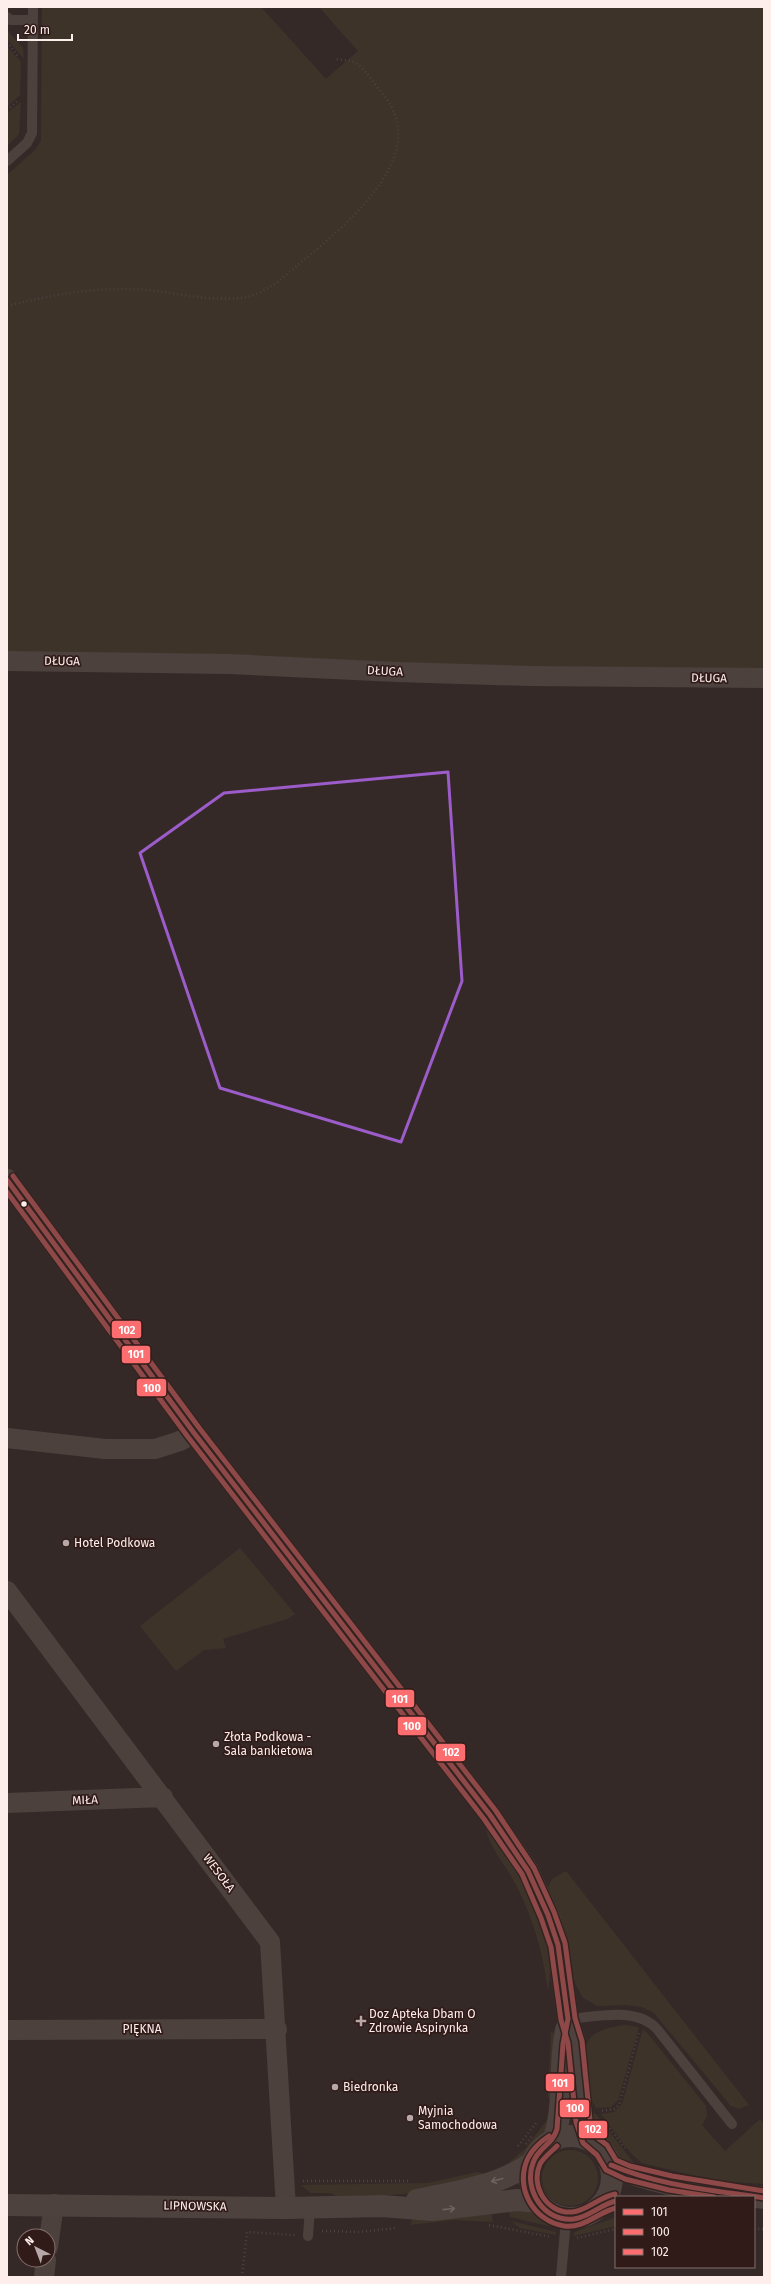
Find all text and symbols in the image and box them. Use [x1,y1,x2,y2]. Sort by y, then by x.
scale bar [18,16,72,42]
text: 20 m [24,23,50,37]
street label: DŁUGA [44,654,80,668]
street label: DŁUGA [367,663,403,679]
street label: DŁUGA [691,671,727,685]
unlabelled marker [19,1199,29,1209]
line badge: 102 [111,1320,142,1339]
text: 102 [118,1324,136,1337]
line badge: 101 [121,1345,151,1364]
text: 101 [128,1348,144,1361]
line badge: 100 [136,1378,167,1397]
text: 100 [143,1382,162,1395]
place label: Hotel Podkowa [74,1536,155,1550]
marker: Hotel Podkowa [61,1538,71,1548]
line badge: 101 [385,1689,415,1708]
text: 101 [392,1693,408,1706]
line badge: 100 [397,1716,427,1736]
text: 100 [403,1720,422,1733]
place label: Złota Podkowa - Sala bankietowa [224,1730,313,1758]
marker: Złota Podkowa - Sala bankietowa [211,1739,221,1749]
line badge: 102 [435,1743,466,1762]
text: 102 [442,1746,460,1759]
street label: MIŁA [72,1793,98,1807]
street label: WESOŁA [200,1851,238,1895]
place label: Doz Apteka Dbam O Zdrowie Aspirynka [369,2007,475,2035]
marker: Doz Apteka Dbam O Zdrowie Aspirynka [356,2016,366,2026]
street label: PIĘKNA [122,2022,162,2036]
line badge: 101 [545,2073,575,2092]
text: 101 [552,2077,568,2090]
place label: Biedronka [343,2080,398,2094]
marker: Biedronka [330,2082,340,2092]
line badge: 100 [559,2099,590,2118]
text: 100 [566,2102,585,2115]
place label: Myjnia Samochodowa [418,2104,497,2132]
marker: Myjnia Samochodowa [405,2113,415,2123]
line badge: 102 [578,2120,608,2139]
text: 102 [584,2123,602,2136]
one-way arrow [491,2177,504,2184]
legend [615,2196,755,2268]
street label: LIPNOWSKA [163,2198,227,2214]
one-way arrow [442,2205,455,2213]
text: 101 [651,2205,668,2219]
text: 100 [651,2225,670,2239]
north arrow [16,2228,56,2268]
text: N [23,2234,37,2248]
text: 102 [651,2245,669,2259]

